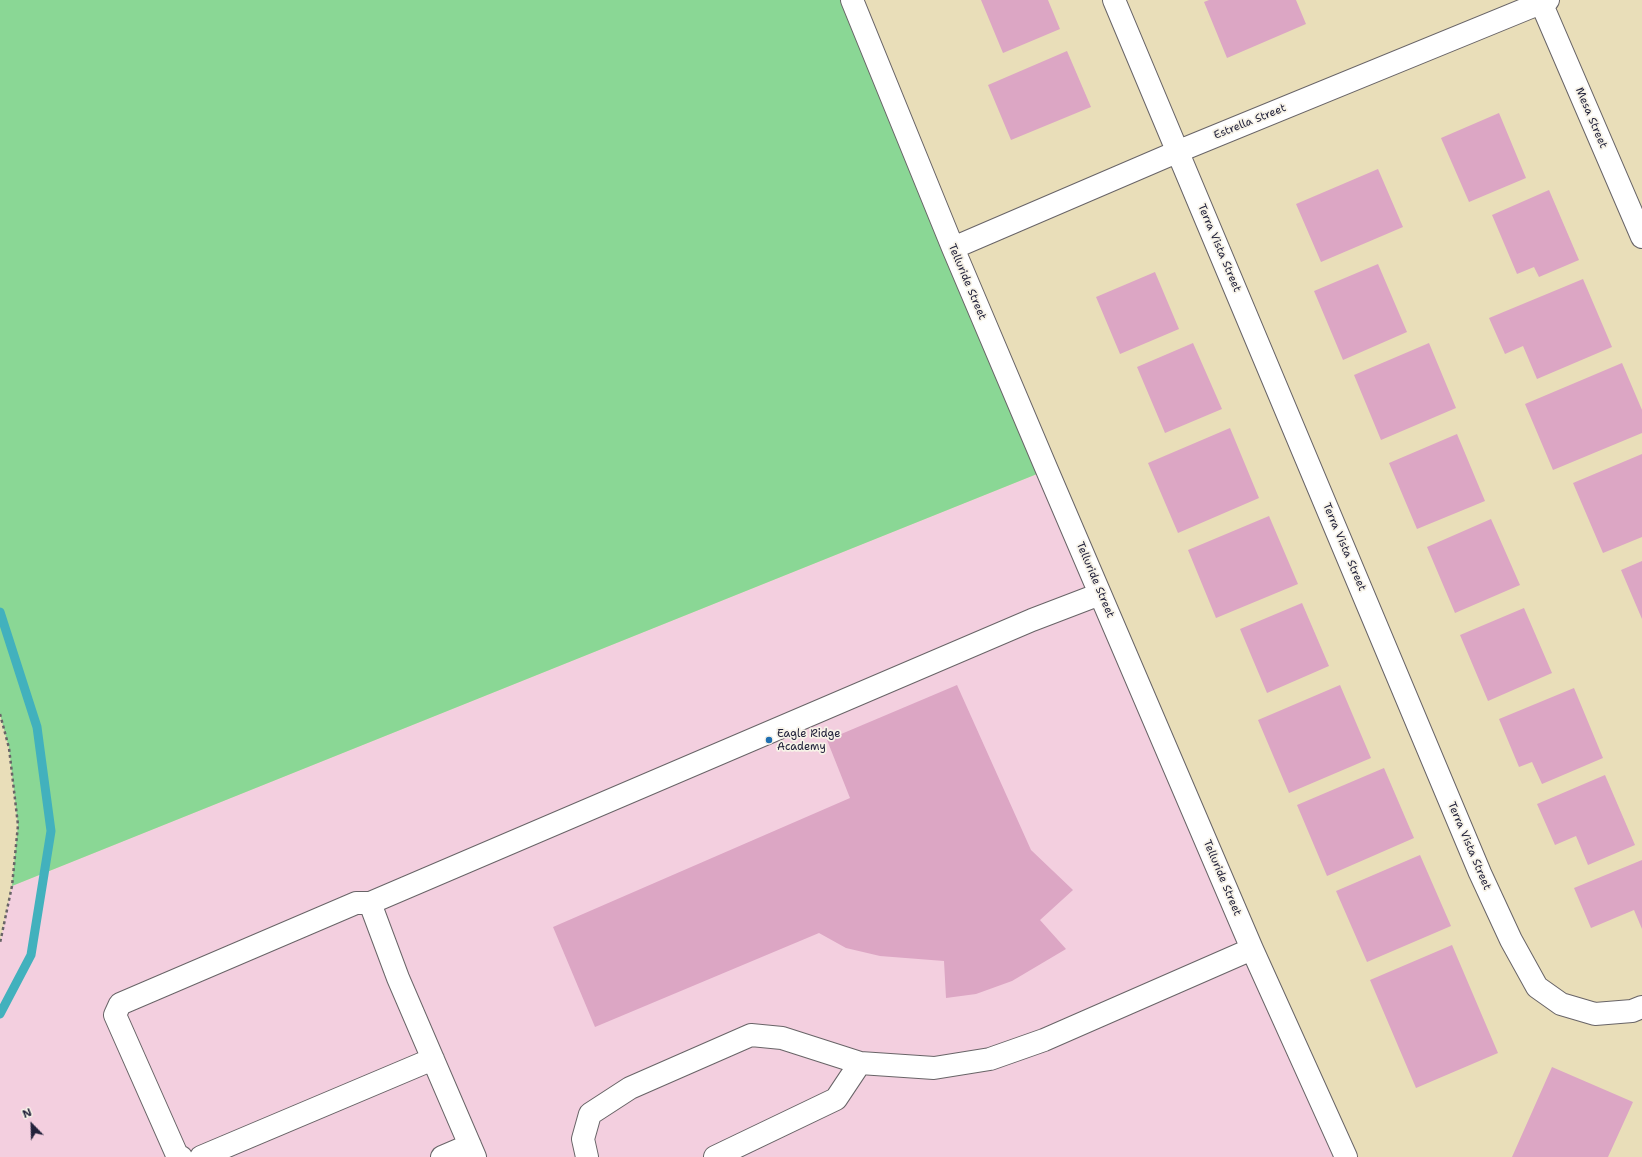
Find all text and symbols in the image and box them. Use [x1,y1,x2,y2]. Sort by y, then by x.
street label: Mesa Street [1572,86,1610,150]
street label: Estrella Street [1212,102,1288,142]
street label: Terra Vista Street [1194,202,1244,294]
street label: Telluride Street [945,242,989,322]
street label: Terra Vista Street [1319,501,1369,593]
street label: Telluride Street [1073,540,1117,620]
place label: Eagle Ridge Academy [777,727,841,753]
marker: Eagle Ridge Academy [764,735,774,745]
street label: Terra Vista Street [1444,800,1494,892]
street label: Telluride Street [1200,838,1244,918]
north arrow [12,1105,52,1145]
text: N [20,1105,34,1122]

